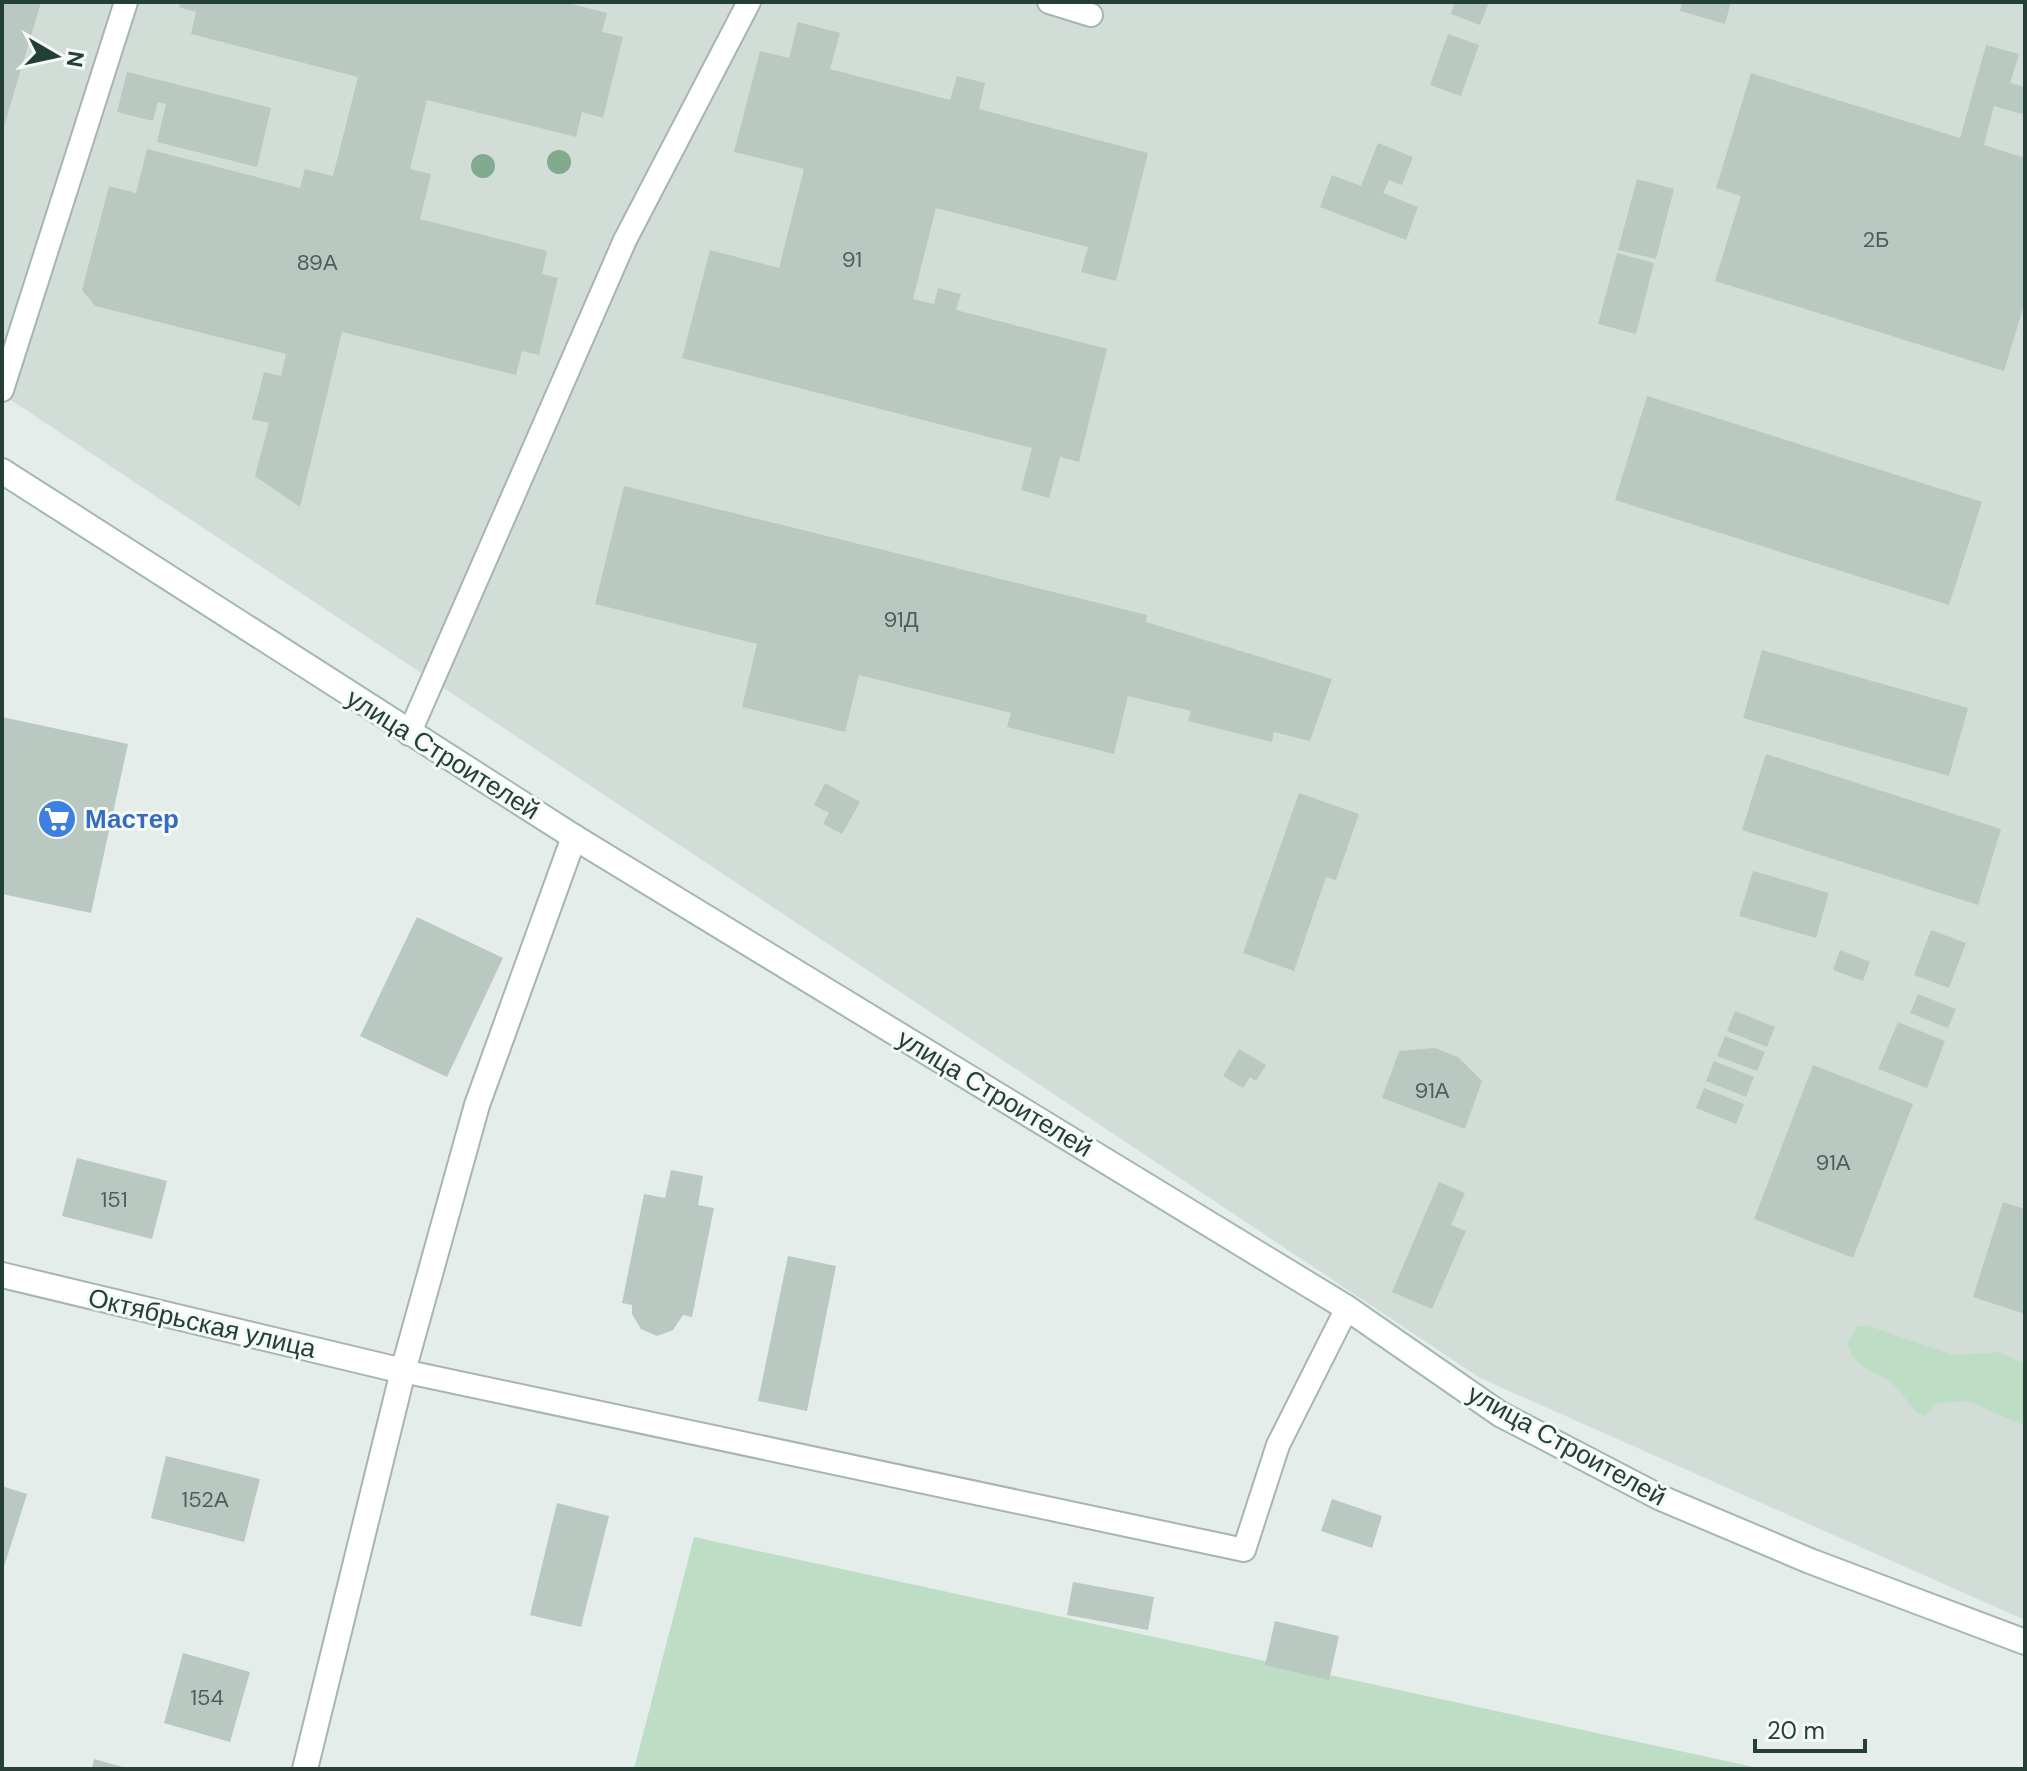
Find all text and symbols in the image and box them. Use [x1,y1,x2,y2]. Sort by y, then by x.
north arrow [16,16,96,96]
text: N [60,49,91,69]
house number: 2Б [1862,225,1890,254]
house number: 91 [842,245,862,274]
house number: 89А [296,248,338,277]
house number: 91Д [883,605,919,634]
street label: улица Строителей [340,681,546,827]
supermarket icon: Мастер [36,798,78,840]
place label: Мастер [85,802,179,836]
street label: улица Строителей [891,1021,1099,1165]
house number: 91А [1415,1076,1450,1105]
house number: 91А [1816,1148,1851,1177]
house number: 151 [100,1185,128,1214]
street label: Октябрьская улица [85,1280,320,1366]
street label: улица Строителей [1462,1376,1672,1514]
house number: 152А [181,1485,229,1514]
house number: 154 [190,1683,224,1712]
scale bar [1755,1703,1865,1753]
text: 20 m [1767,1715,1825,1746]

